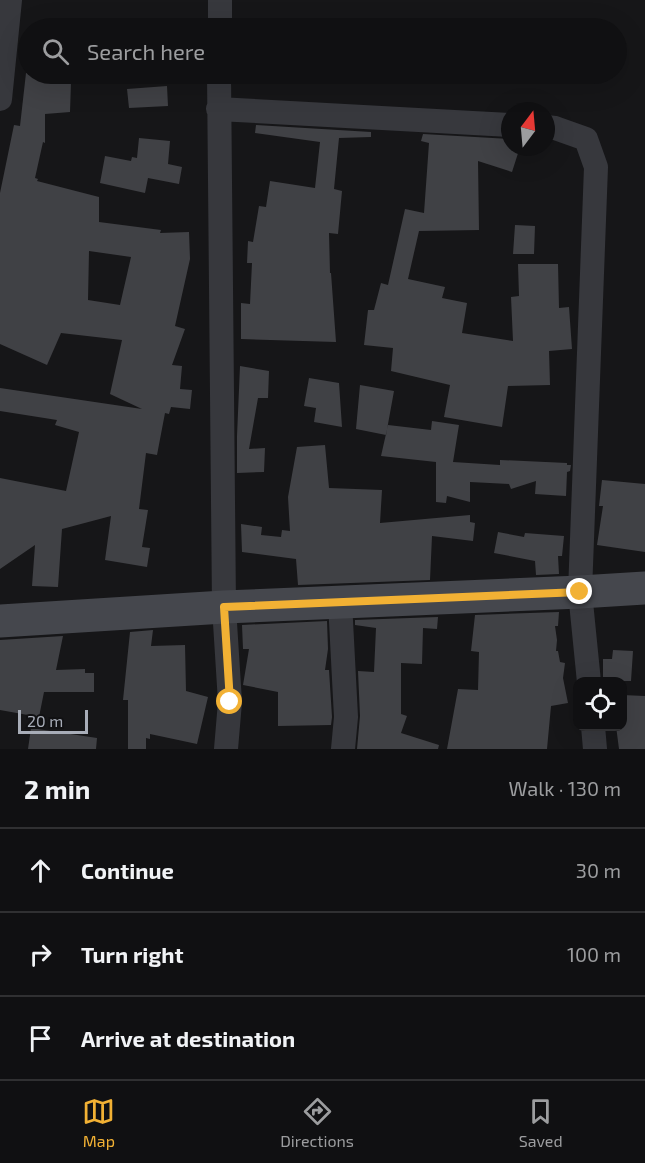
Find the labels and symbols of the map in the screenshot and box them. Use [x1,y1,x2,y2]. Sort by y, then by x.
north arrow [501,102,555,156]
route end [566,578,592,604]
route start [216,688,242,714]
scale bar [18,707,88,734]

